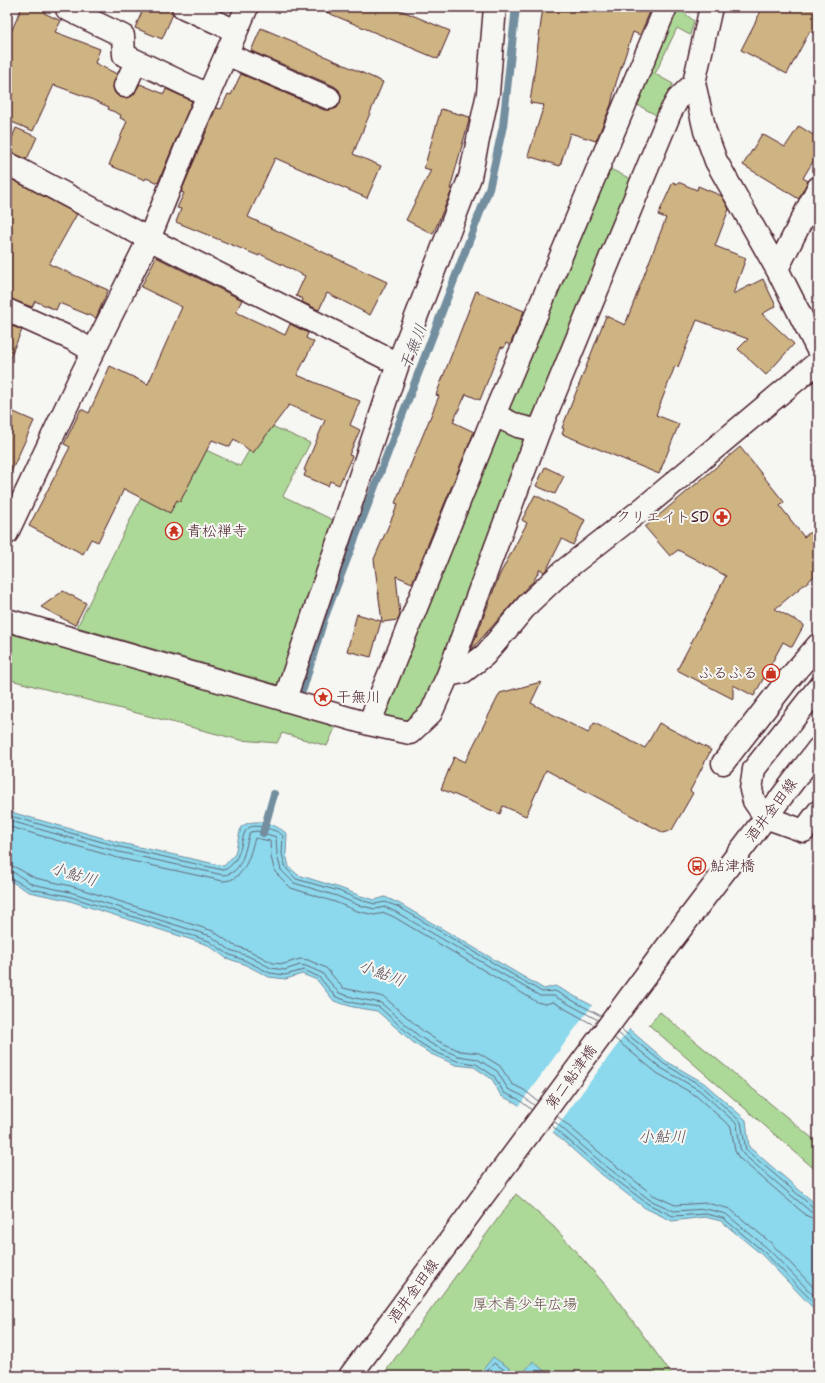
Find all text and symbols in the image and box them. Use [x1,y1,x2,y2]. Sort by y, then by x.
water label: 干無川 [395,321,431,373]
place label: クリエイトSD [616,507,709,527]
pharmacy icon: クリエイトSD [712,507,732,527]
temple icon: 青松禅寺 [164,521,184,541]
place label: 青松禅寺 [187,521,247,541]
place label: ふるふる [698,663,758,683]
shop icon: ふるふる [761,663,781,683]
place icon: 干無川 [313,687,333,707]
place label: 干無川 [336,687,381,707]
street label: 酒井金田線 [740,774,802,846]
bus stop icon: 鮎津橋 [687,856,707,876]
place label: 鮎津橋 [710,856,755,876]
water label: 小鮎川 [48,857,100,891]
water label: 小鮎川 [356,955,408,991]
street label: 第二鮎津橋 [541,1041,601,1113]
water label: 小鮎川 [638,1126,686,1147]
street label: 酒井金田線 [383,1255,443,1327]
park label: 厚木青少年広場 [472,1294,578,1314]

